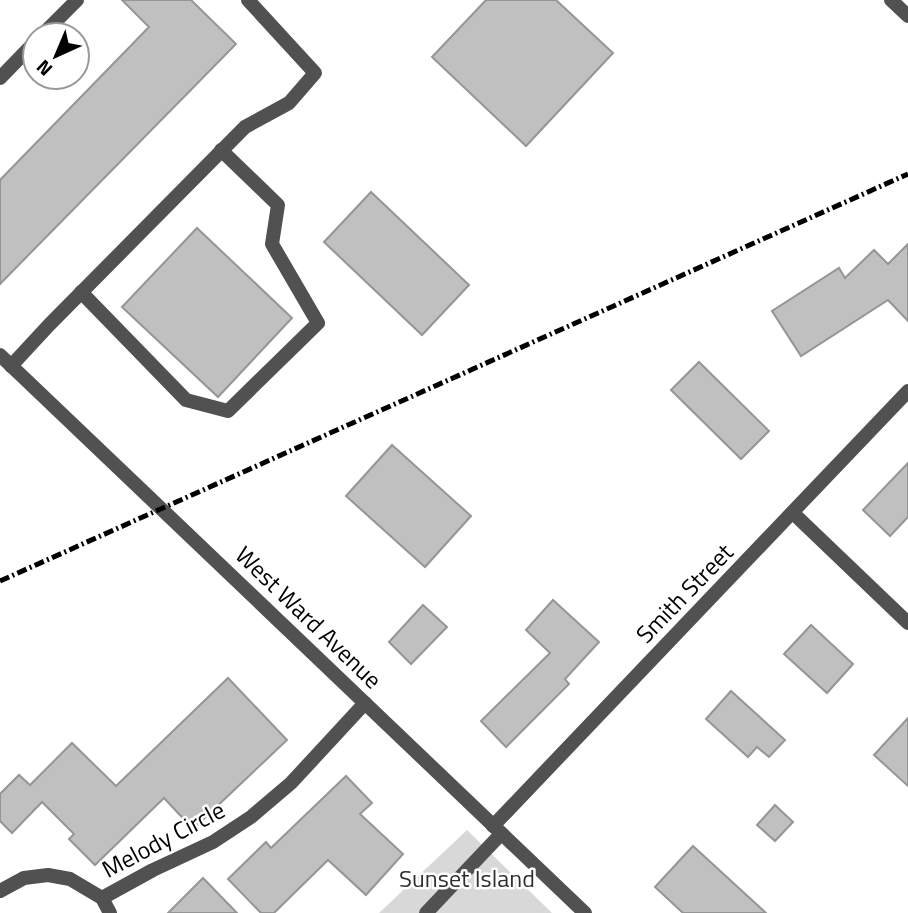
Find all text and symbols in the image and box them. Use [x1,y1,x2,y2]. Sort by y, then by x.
north arrow [21,21,91,91]
text: N [29,54,59,84]
street label: Smith Street [627,534,741,651]
street label: West Ward Avenue [228,537,390,697]
street label: Melody Circle [95,792,231,886]
park label: Sunset Island [399,860,535,896]

